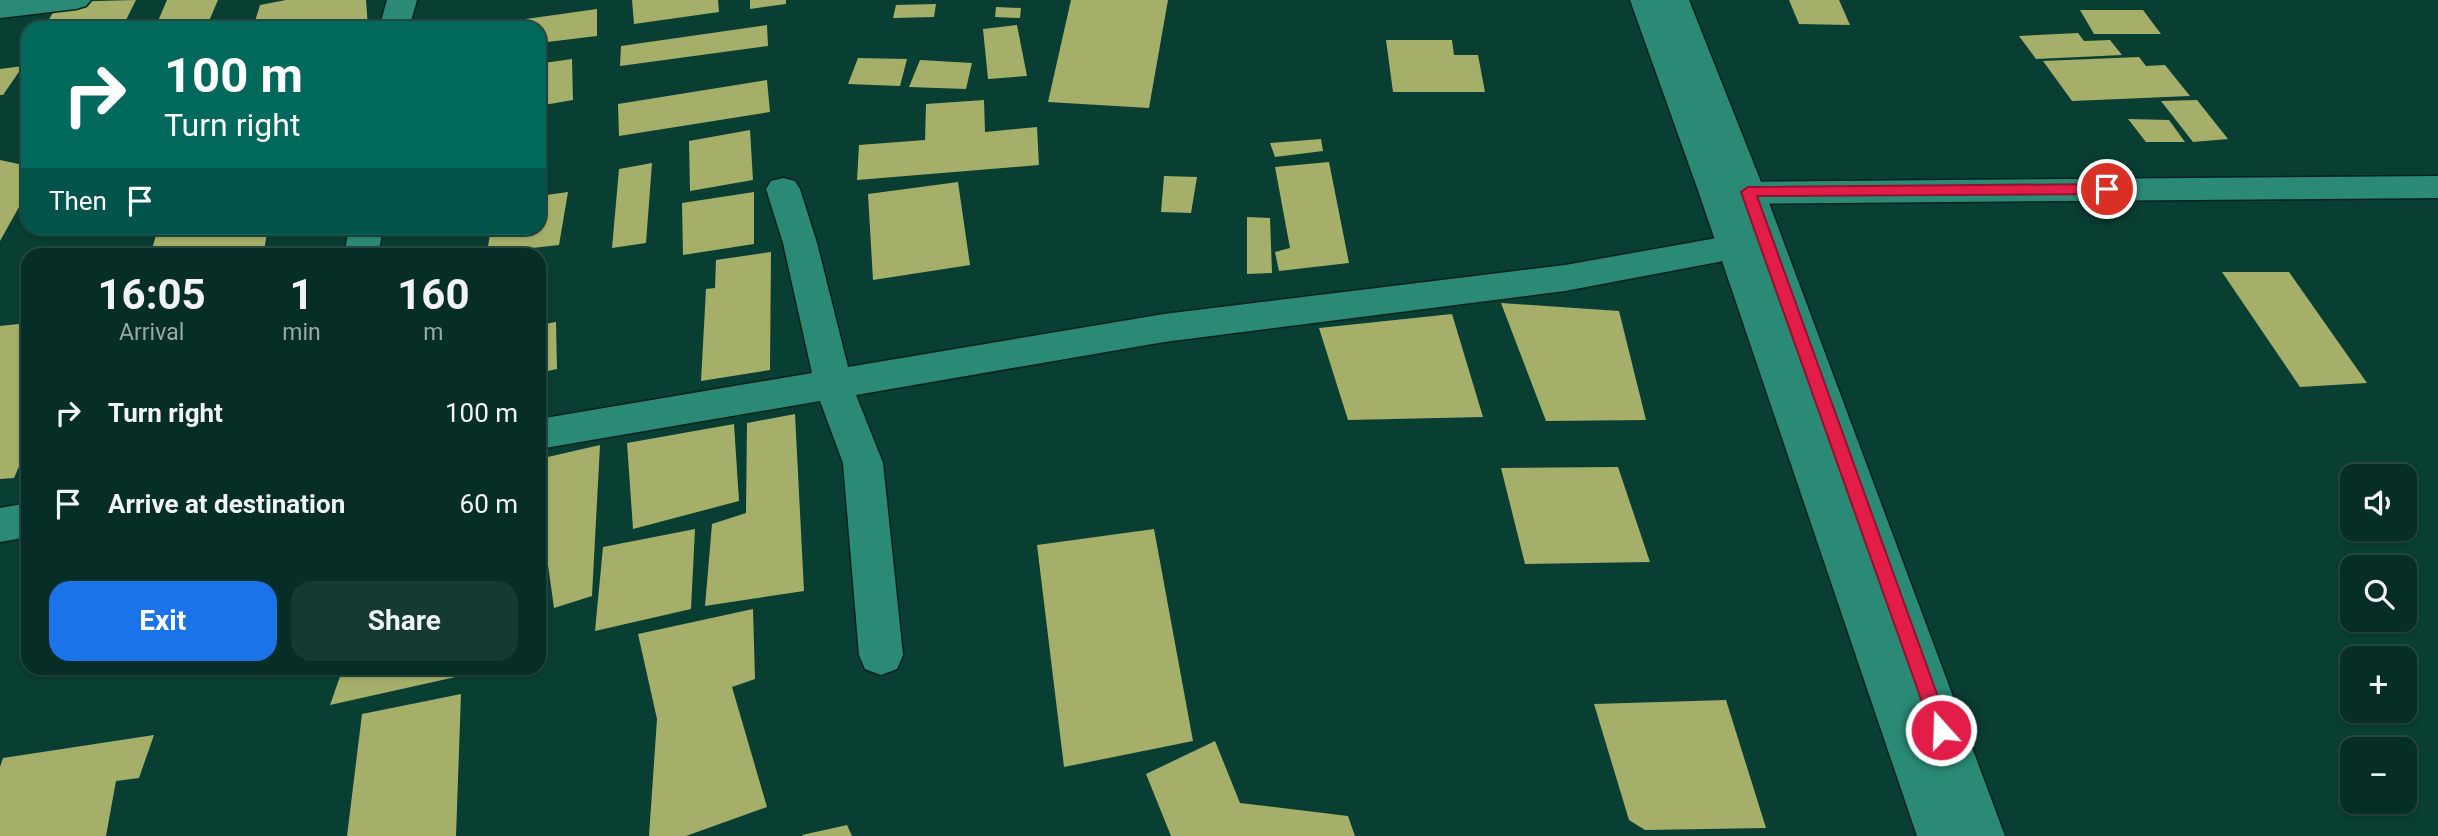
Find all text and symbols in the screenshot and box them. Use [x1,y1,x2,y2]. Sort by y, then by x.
text: 100 m [164,47,303,104]
icon: right [49,49,140,140]
text: Turn right [164,106,300,144]
pin [2077,159,2137,219]
icon: arrive [2088,170,2126,208]
icon: arrive [121,182,159,220]
text: Then [49,186,107,216]
text: 16:05 [98,270,206,319]
text: 1 [289,270,314,319]
text: 160 [397,270,470,319]
text: Arrival [119,319,184,346]
text: min [282,319,321,346]
text: m [423,319,443,346]
icon: right [49,394,87,432]
text: Turn right [108,398,223,428]
text: 100 m [445,398,518,428]
map controls [2340,464,2417,814]
button: sound [2340,464,2417,541]
icon: arrive [49,485,87,523]
text: Arrive at destination [108,489,345,519]
text: 60 m [460,489,518,519]
button: search [2340,555,2417,632]
button: Exit [49,581,277,661]
button: Share [291,581,518,661]
button: + [2340,646,2417,723]
position arrow [1904,693,1978,767]
button: − [2340,737,2417,814]

